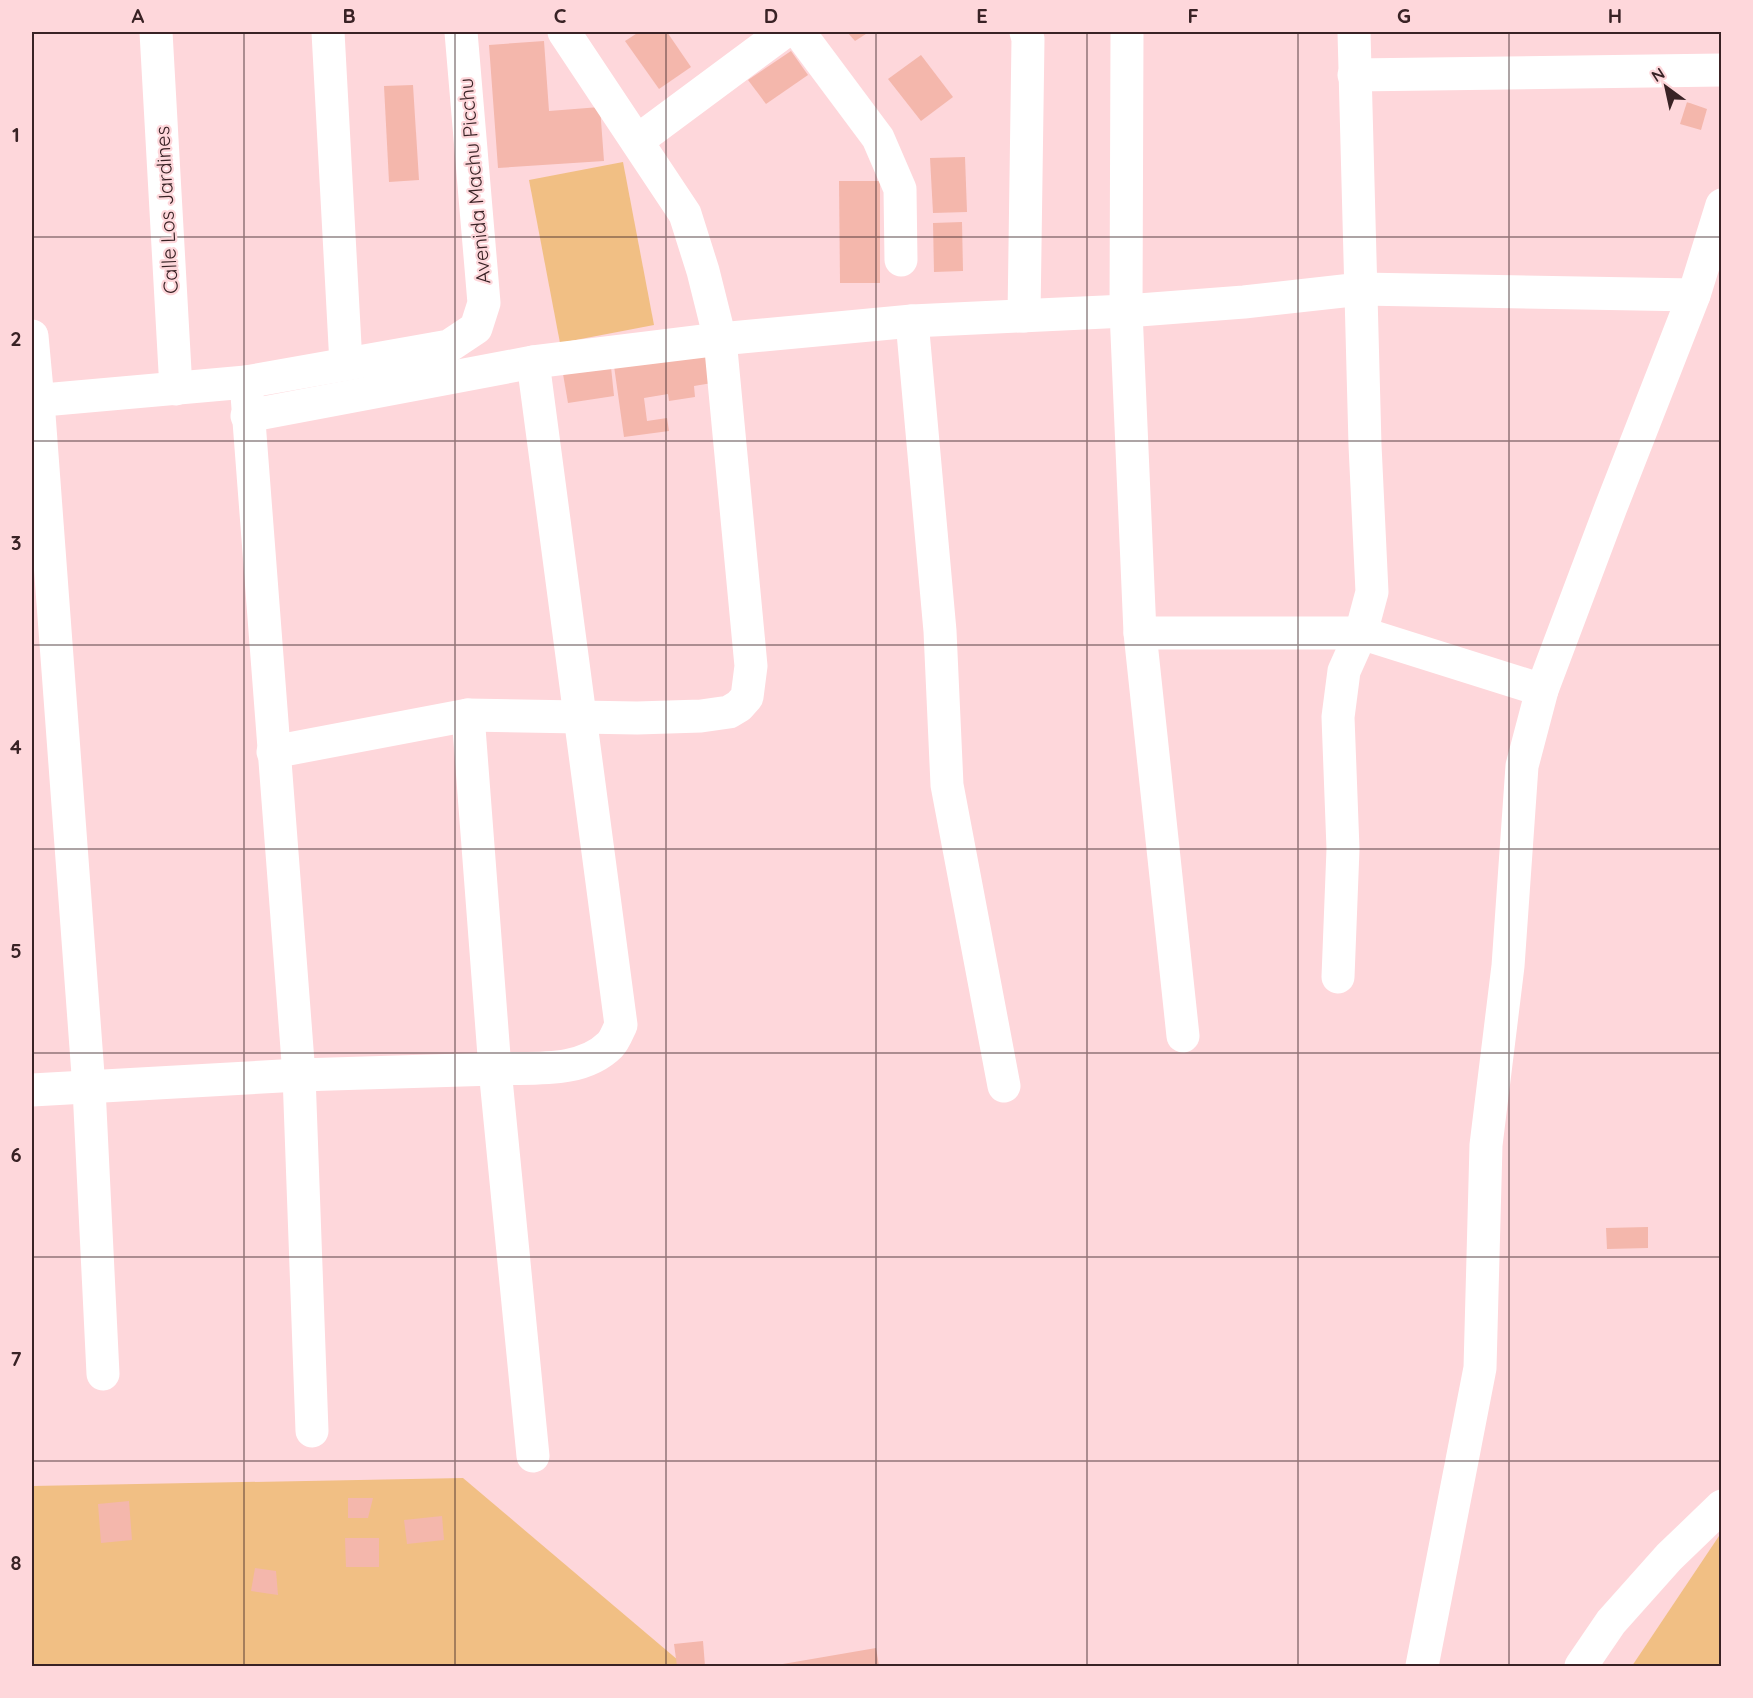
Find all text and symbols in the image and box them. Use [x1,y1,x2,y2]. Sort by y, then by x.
text: A [132,3,145,28]
text: B [342,3,356,28]
text: C [554,3,567,28]
text: D [764,3,778,28]
text: E [976,3,988,28]
text: F [1187,3,1199,28]
text: G [1397,3,1411,28]
text: H [1608,3,1622,28]
north arrow [1636,57,1696,117]
text: N [1647,63,1668,86]
street label: Avenida Machu Picchu [453,77,495,285]
text: 1 [12,122,20,147]
street label: Calle Los Jardines [149,125,183,295]
text: 2 [10,326,22,351]
text: 3 [11,530,21,555]
text: 4 [10,734,22,759]
text: 5 [10,938,22,963]
text: 6 [10,1142,22,1167]
text: 7 [11,1346,22,1371]
text: 8 [11,1550,22,1575]

